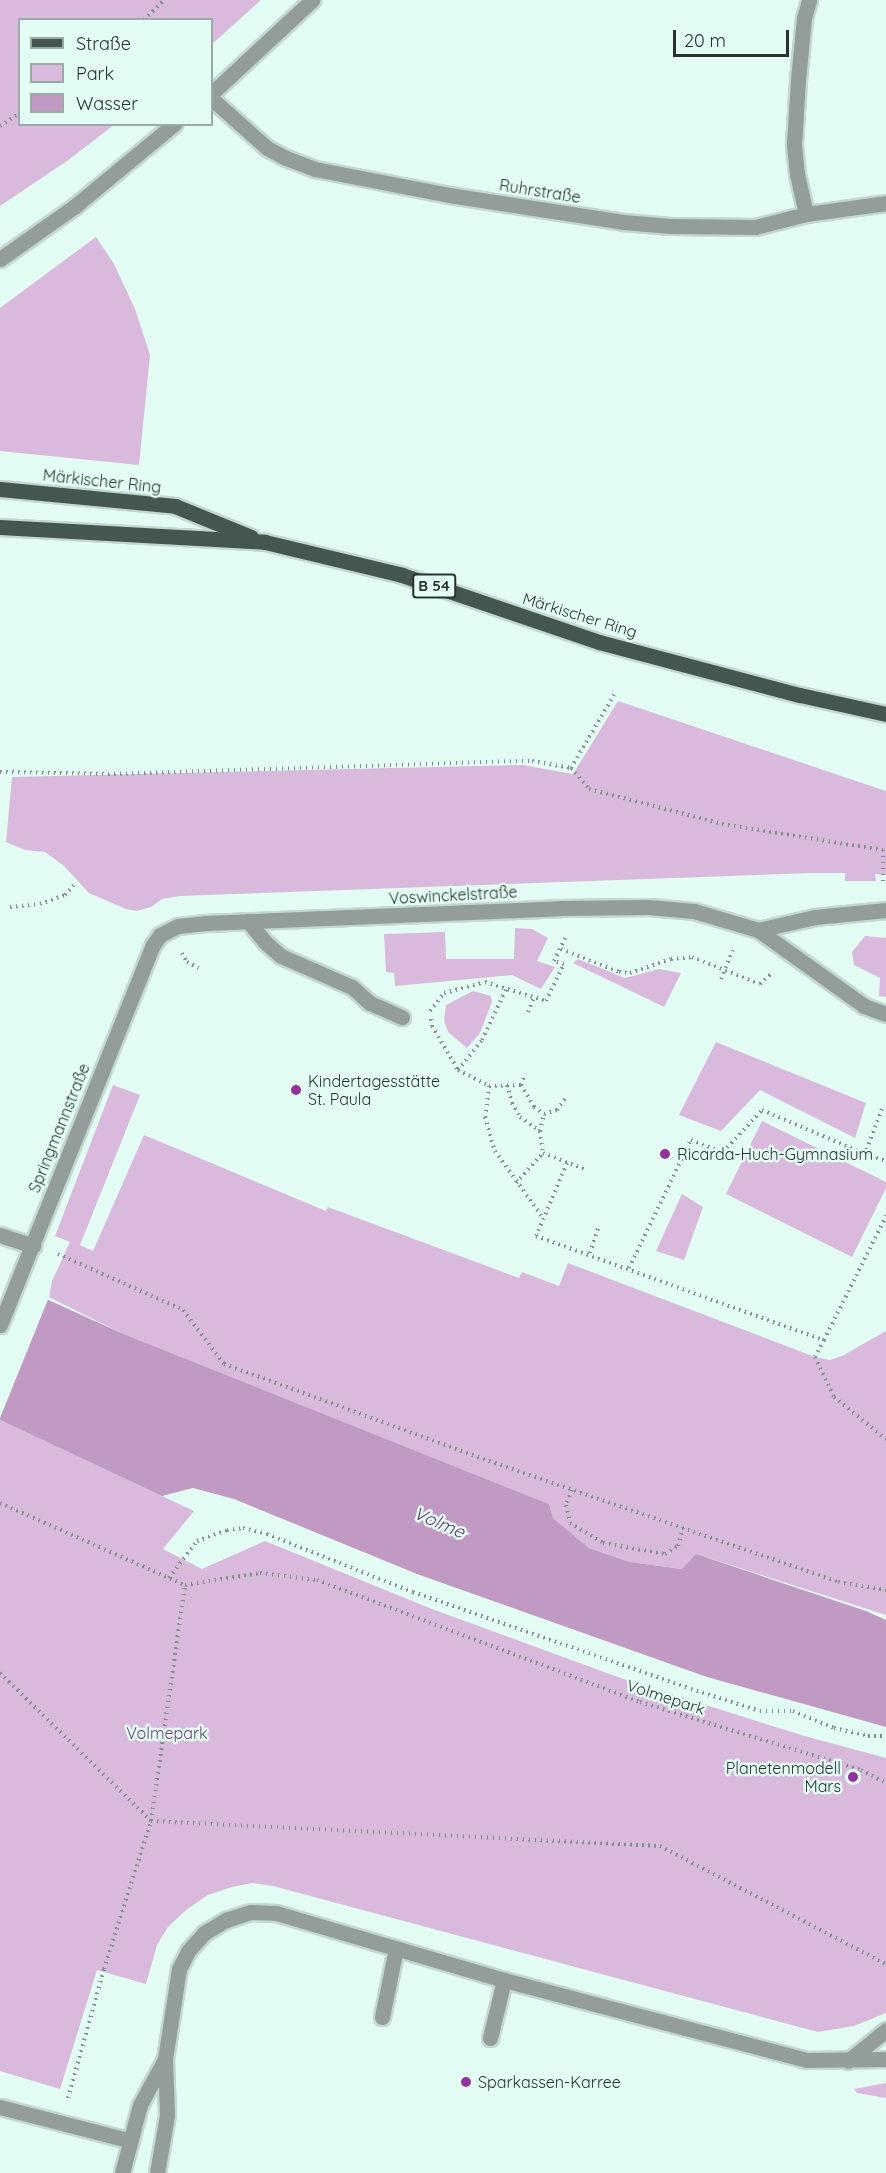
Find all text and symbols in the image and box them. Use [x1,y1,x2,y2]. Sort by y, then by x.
legend [18,18,213,126]
scale bar [676,18,792,56]
text: 20 m [684,29,726,52]
text: Straße [76,32,131,55]
text: Park [76,62,114,85]
text: Wasser [76,92,138,115]
street label: Ruhrstraße [498,175,582,207]
street label: Märkischer Ring [42,465,162,497]
road number: B 54 [412,574,456,598]
street label: Märkischer Ring [520,588,640,642]
street label: Voswinckelstraße [388,882,518,908]
street label: Springmannstraße [24,1061,94,1195]
place label: Kindertagesstätte St. Paula [308,1071,440,1109]
marker: Kindertagesstätte St. Paula [289,1083,303,1097]
place label: Ricarda-Huch-Gymnasium [677,1144,873,1164]
marker: Ricarda-Huch-Gymnasium [658,1147,672,1161]
water label: Volme [410,1503,468,1543]
street label: Volmepark [624,1675,708,1719]
park label: Volmepark [126,1723,208,1743]
place label: Planetenmodell Mars [726,1758,841,1796]
marker: Planetenmodell Mars [846,1770,860,1784]
place label: Sparkassen-Karree [478,2072,621,2092]
marker: Sparkassen-Karree [459,2075,473,2089]

